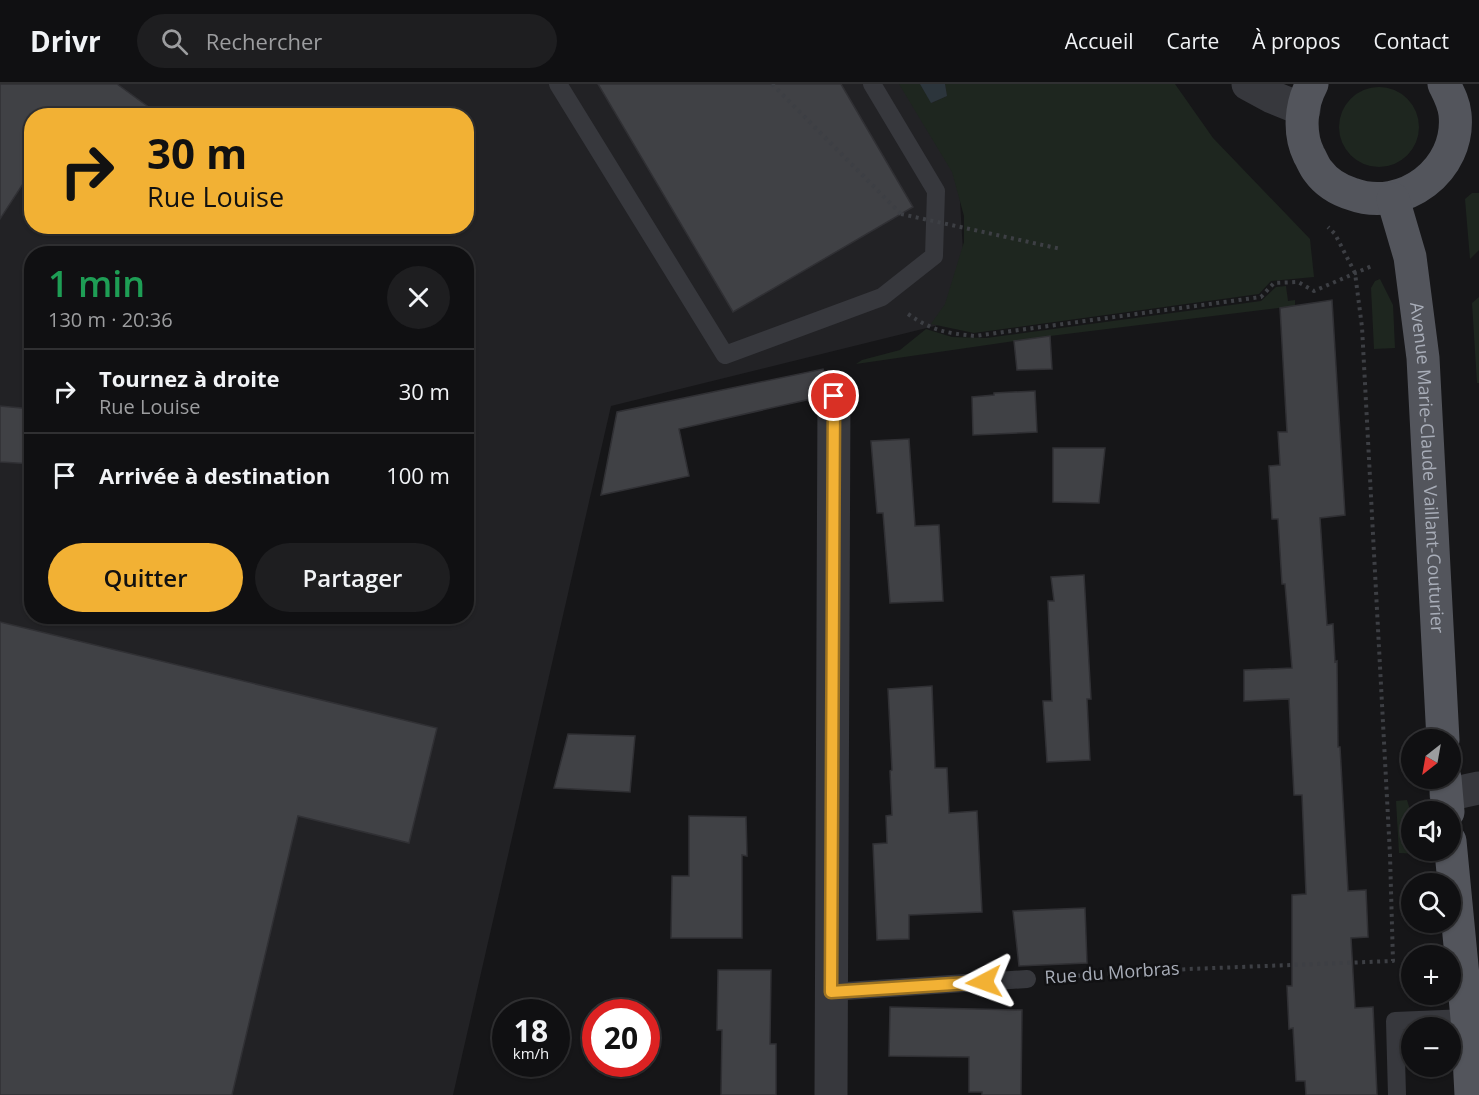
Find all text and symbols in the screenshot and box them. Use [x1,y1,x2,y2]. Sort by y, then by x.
search box [137,14,557,68]
text: Drivr [30,22,101,60]
icon: search [158,25,191,58]
text: Rechercher [206,26,322,56]
text: Accueil [1065,27,1133,55]
text: Carte [1166,27,1219,55]
text: À propos [1252,27,1341,55]
text: Contact [1374,27,1449,55]
text: 30 m [147,124,247,181]
icon: right [48,132,126,210]
text: Rue Louise [147,178,284,215]
text: 1 min [48,259,145,308]
button: close [387,266,450,329]
street label: Avenue Marie-Claude Vaillant-Couturier [1405,301,1450,635]
text: 130 m · 20:36 [48,306,173,333]
text: Tournez à droite [99,363,280,393]
pin [808,370,859,421]
icon: right [48,375,81,408]
text: 30 m [399,376,450,406]
icon: arrive [817,379,850,412]
text: Rue Louise [99,393,201,420]
icon: arrive [48,459,81,492]
text: Arrivée à destination [99,460,330,490]
text: 100 m [386,460,450,490]
button: Quitter [48,543,243,612]
button: Partager [255,543,450,612]
north arrow [1401,729,1461,789]
map controls [1401,729,1461,1077]
button: sound [1401,801,1461,861]
button: search [1401,873,1461,933]
button: + [1401,945,1461,1005]
position arrow [952,950,1016,1014]
street label: Rue du Morbras [1044,955,1180,989]
speed limit sign: 20 [582,999,660,1077]
text: 18 [514,1010,548,1051]
button: − [1401,1017,1461,1077]
text: km/h [513,1043,549,1063]

